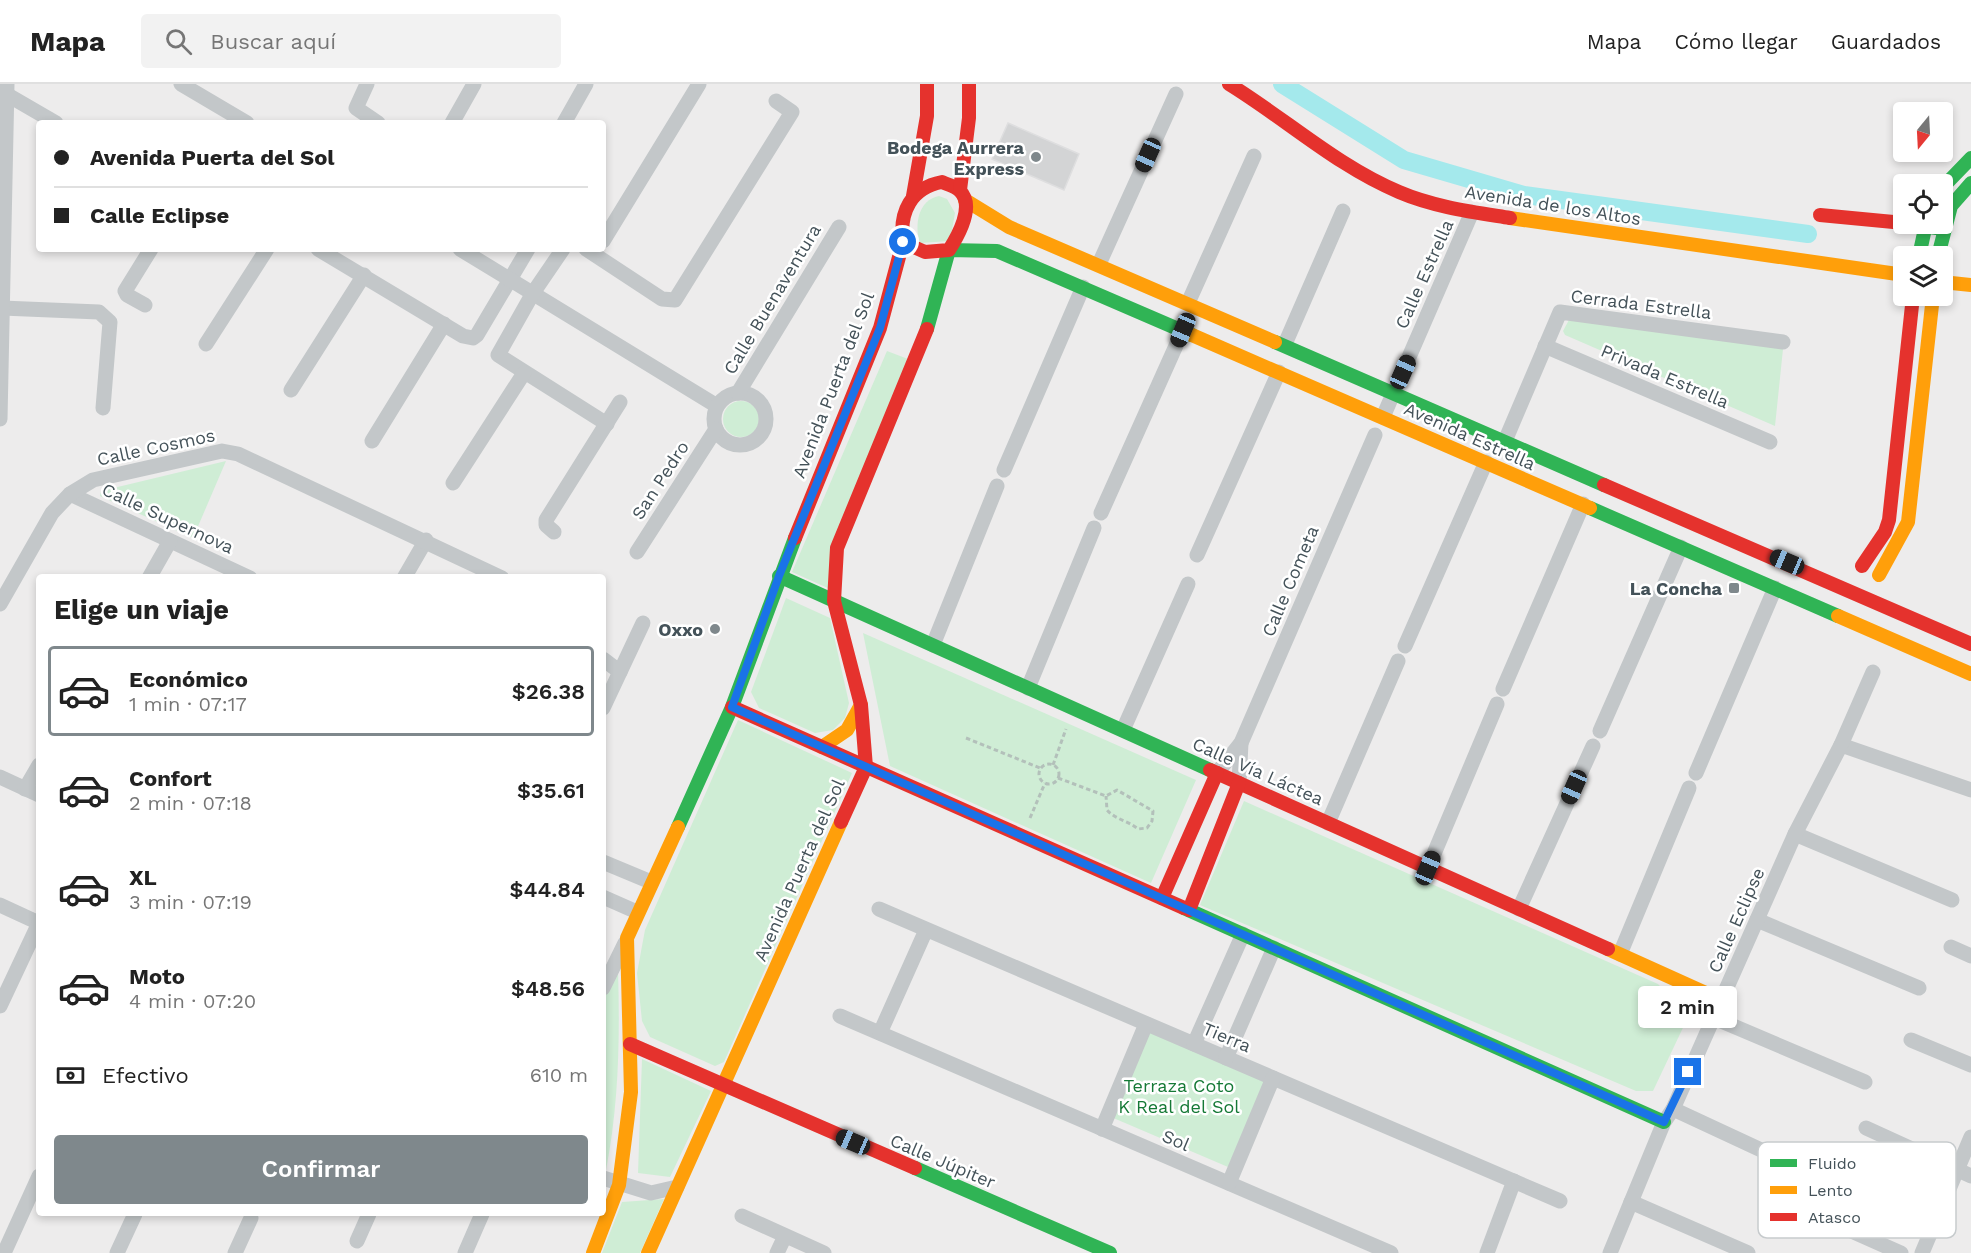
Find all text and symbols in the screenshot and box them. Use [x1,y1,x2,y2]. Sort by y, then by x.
search box [141,14,561,68]
text: Mapa [30,25,105,58]
icon: search [162,25,195,58]
text: Buscar aquí [210,29,336,54]
text: Mapa [1587,29,1641,54]
text: Cómo llegar [1674,29,1798,54]
text: Guardados [1831,29,1941,54]
north arrow [1893,102,1953,162]
map controls [1893,102,1953,306]
car [1132,135,1164,175]
place label: Bodega Aurrera Express [887,137,1025,179]
text: Avenida Puerta del Sol [90,145,335,170]
marker: Bodega Aurrera Express [1029,150,1043,164]
button: locate [1893,174,1953,234]
street label: Avenida de los Altos [1463,181,1643,229]
text: Calle Eclipse [90,203,229,228]
street label: Calle Estrella [1391,216,1457,332]
street label: Calle Buenaventura [719,220,825,378]
route start [889,228,916,255]
button: layers [1893,246,1953,306]
street label: Cerrada Estrella [1569,285,1713,323]
street label: Avenida Puerta del Sol [788,289,878,481]
car [1168,310,1198,350]
street label: Privada Estrella [1598,340,1732,412]
car [1387,352,1419,392]
street label: Avenida Estrella [1401,398,1539,474]
street label: Calle Cosmos [95,424,217,470]
street label: San Pedro [627,437,693,523]
street label: Calle Supernova [99,478,237,558]
street label: Calle Cometa [1257,522,1323,640]
car [1767,547,1807,577]
place label: La Concha [1630,578,1723,599]
marker: La Concha [1727,581,1741,595]
text: Elige un viaje [54,594,229,626]
place label: Oxxo [658,619,703,640]
marker: Oxxo [708,622,722,636]
icon: car [57,664,111,718]
text: Económico [129,667,248,692]
text: $26.38 [512,679,585,704]
text: 1 min · 07:17 [129,692,247,716]
street label: Calle Vía Láctea [1189,733,1327,809]
icon: car [57,763,111,817]
text: Confort [129,766,212,791]
car [1558,767,1590,807]
street label: Avenida Puerta del Sol [749,775,849,964]
text: $35.61 [517,778,585,803]
text: 2 min · 07:18 [129,791,252,815]
car [1413,848,1443,888]
icon: car [57,862,111,916]
street label: Calle Eclipse [1703,864,1769,976]
text: XL [129,865,157,890]
text: $44.84 [510,877,585,902]
text: 3 min · 07:19 [129,890,252,914]
icon: car [57,961,111,1015]
text: Moto [129,964,185,989]
text: $48.56 [511,976,585,1001]
callout: 2 min [1638,985,1738,1027]
text: 4 min · 07:20 [129,989,256,1013]
text: 2 min [1660,995,1715,1019]
street label: Tierra [1200,1017,1254,1057]
route end [1674,1058,1701,1085]
icon: cash [54,1059,87,1092]
text: Efectivo [102,1063,189,1088]
text: 610 m [530,1063,588,1087]
park label: Terraza Coto K Real del Sol [1118,1075,1240,1117]
street label: Sol [1159,1125,1193,1155]
car [833,1127,873,1157]
street label: Calle Júpiter [887,1129,999,1193]
button: Confirmar [54,1135,588,1204]
legend [1758,1142,1956,1238]
text: Fluido [1808,1154,1856,1173]
text: Lento [1808,1181,1853,1200]
text: Atasco [1808,1208,1861,1227]

